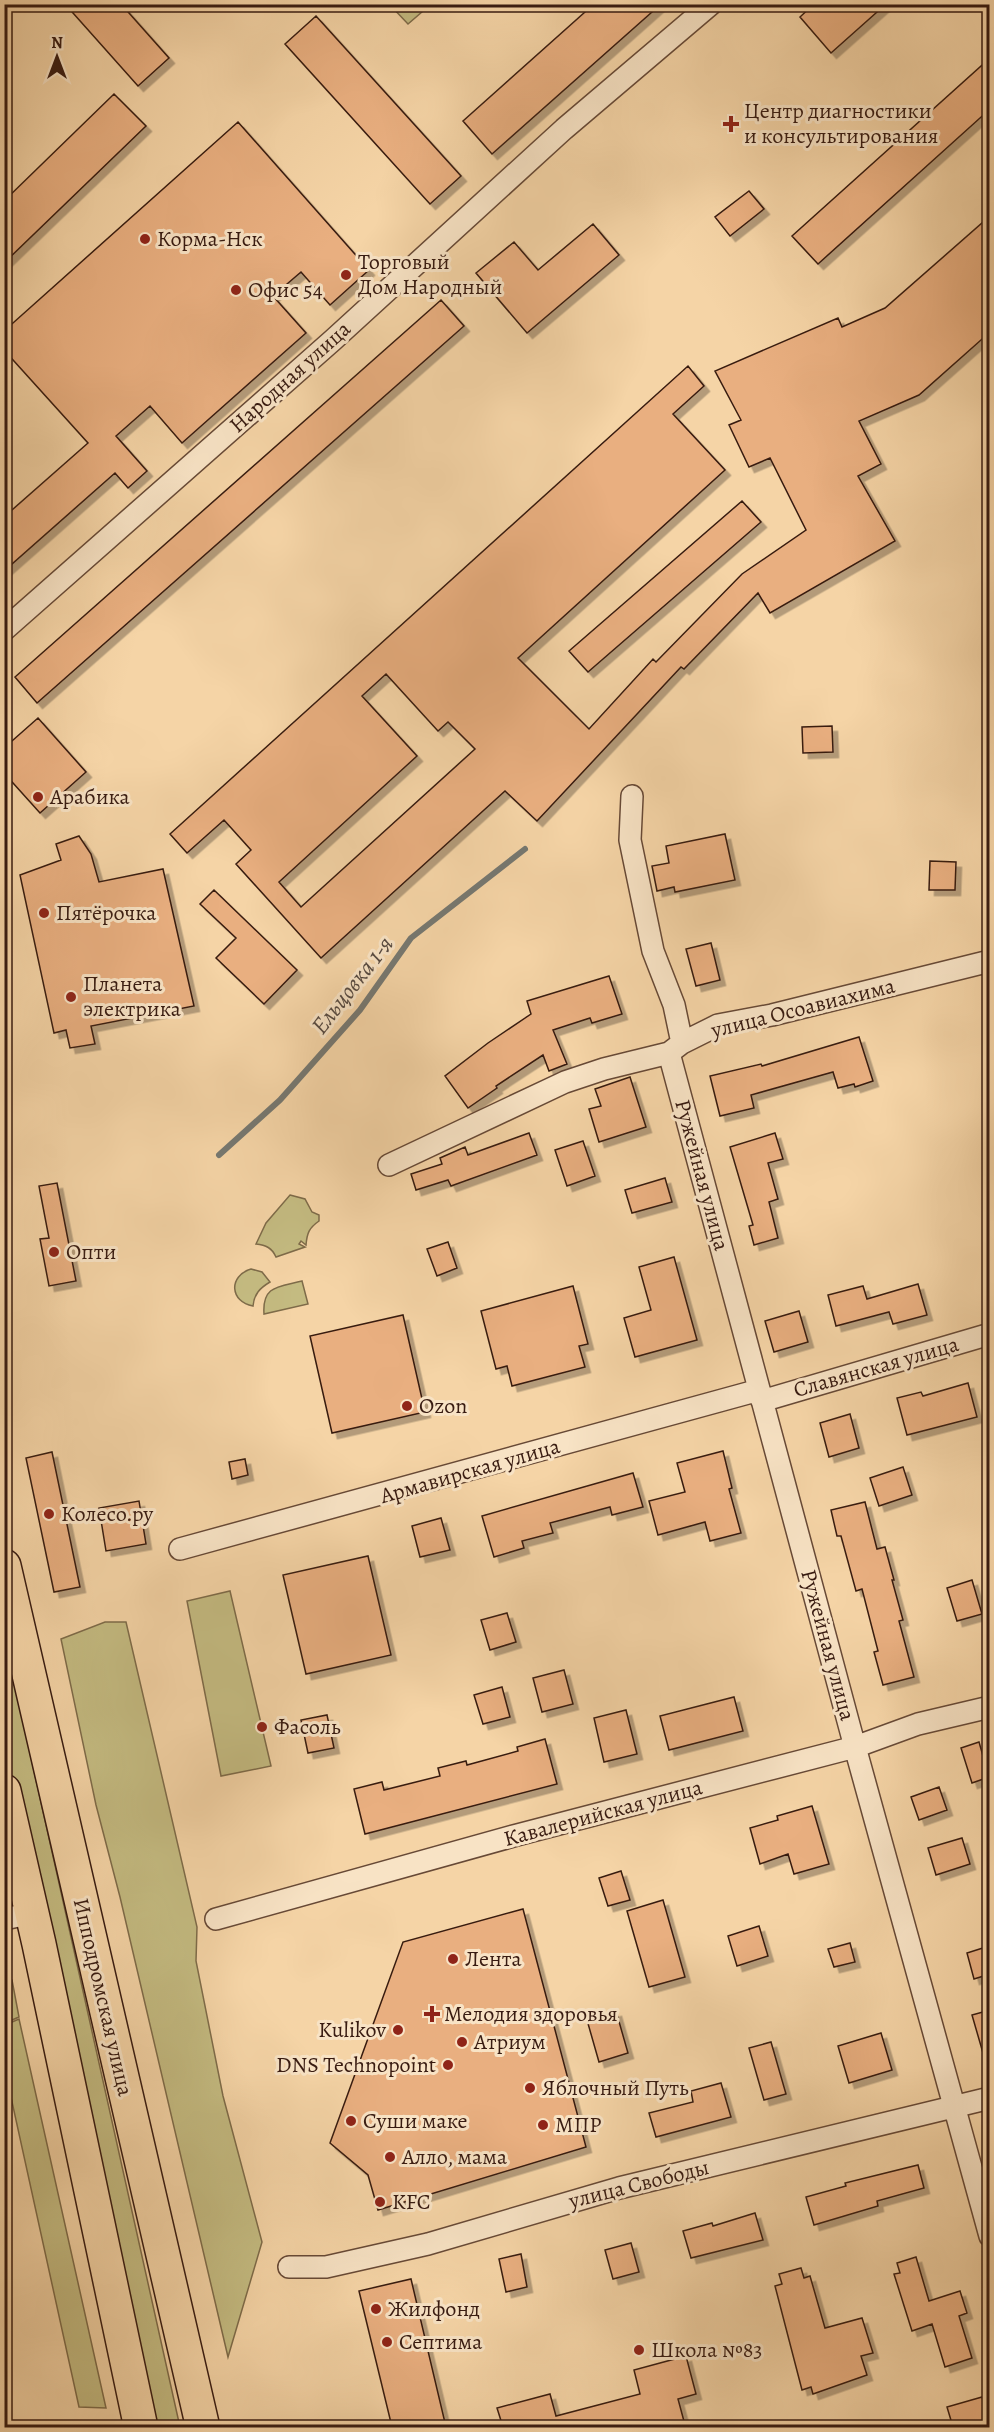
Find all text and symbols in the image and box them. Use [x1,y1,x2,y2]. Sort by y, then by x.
north arrow [27,27,87,87]
text: N [51,32,63,54]
place label: Центр диагностики и консультирования [744,96,938,151]
marker: Центр диагностики и консультирования [722,115,740,133]
place label: Корма-Нск [157,224,263,254]
marker: Корма-Нск [138,232,152,246]
place label: Торговый Дом Народный [358,247,502,302]
marker: Торговый Дом Народный [339,268,353,282]
place label: Офис 54 [248,275,323,305]
marker: Офис 54 [229,283,243,297]
street label: Народная улица [223,314,358,440]
place label: Арабика [49,782,131,812]
marker: Арабика [31,790,45,804]
place label: Пятёрочка [56,898,157,928]
marker: Пятёрочка [37,906,51,920]
water label: Ельцовка 1-я [304,929,401,1041]
place label: Планета электрика [83,969,182,1024]
street label: улица Осоавиахима [707,970,899,1046]
marker: Планета электрика [64,990,78,1004]
street label: Ружейная улица [667,1096,737,1255]
place label: Опти [66,1237,116,1267]
marker: Опти [47,1245,61,1259]
street label: Славянская улица [790,1329,963,1405]
place label: Ozon [419,1391,467,1421]
marker: Ozon [400,1399,414,1413]
street label: Армавирская улица [376,1431,564,1511]
place label: Колесо.ру [61,1499,154,1529]
marker: Колесо.ру [42,1507,56,1521]
street label: Ружейная улица [793,1566,863,1725]
place label: Фасоль [274,1712,341,1742]
marker: Фасоль [255,1720,269,1734]
street label: Кавалерийская улица [500,1772,707,1854]
street label: Ипподромская улица [66,1895,141,2100]
place label: Лента [465,1944,522,1974]
marker: Лента [446,1952,460,1966]
place label: Мелодия здоровья [444,1999,618,2029]
marker: Мелодия здоровья [425,2007,439,2021]
place label: Kulikov [318,2015,386,2045]
marker: Kulikov [391,2023,405,2037]
place label: Атриум [473,2027,546,2057]
marker: Атриум [455,2035,469,2049]
place label: DNS Technopoint [276,2050,436,2080]
marker: DNS Technopoint [441,2058,455,2072]
place label: Яблочный Путь [542,2073,689,2103]
marker: Яблочный Путь [523,2081,537,2095]
place label: Суши маке [363,2106,468,2136]
place label: МПР [555,2110,601,2140]
marker: Суши маке [344,2114,358,2128]
marker: МПР [536,2118,550,2132]
place label: Алло, мама [401,2142,508,2172]
marker: Алло, мама [383,2150,397,2164]
street label: улица Свободы [565,2152,712,2216]
place label: KFC [392,2187,431,2217]
marker: KFC [373,2195,387,2209]
place label: Жилфонд [388,2294,480,2324]
marker: Жилфонд [369,2302,383,2316]
place label: Септима [399,2327,483,2357]
marker: Септима [380,2335,394,2349]
place label: Школа №83 [651,2335,763,2365]
marker: Школа №83 [632,2343,646,2357]

